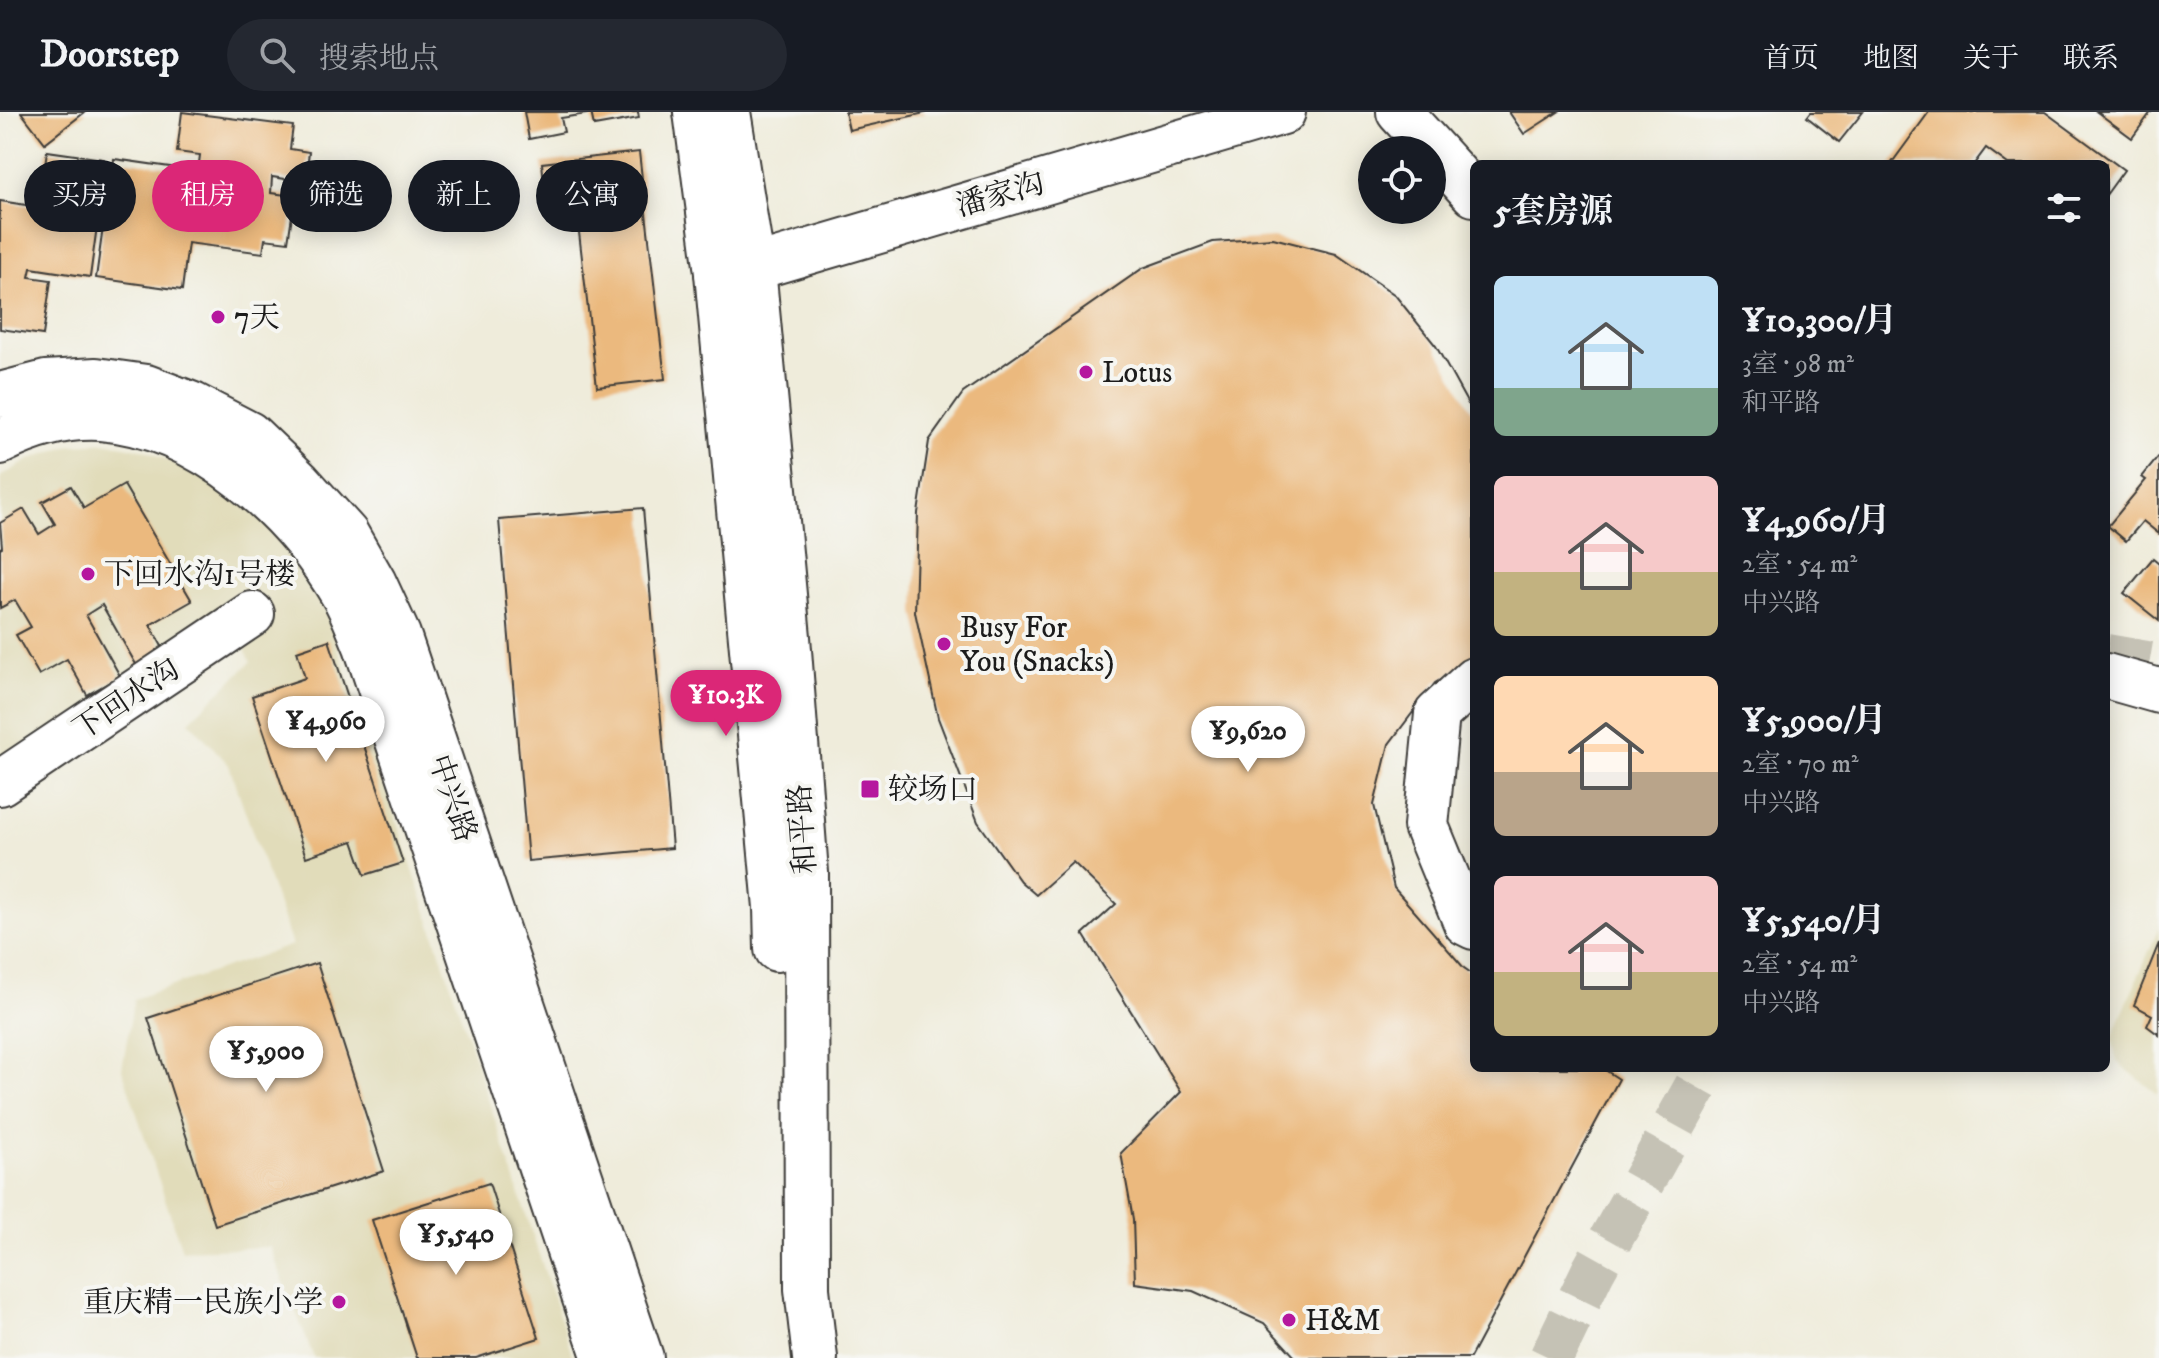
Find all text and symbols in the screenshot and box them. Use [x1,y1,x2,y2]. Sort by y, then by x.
search box [227,19,787,91]
text: Doorstep [40,31,179,79]
icon: search [255,33,299,77]
text: 搜索地点 [319,41,439,78]
text: 首页 [1763,41,1819,76]
text: 地图 [1863,41,1919,76]
text: 关于 [1963,41,2019,76]
text: 联系 [2063,41,2119,76]
map controls [1358,136,1446,224]
button: locate [1358,136,1446,224]
chip: 买房 [24,160,136,232]
chip: 租房 [152,160,264,232]
chip: 筛选 [280,160,392,232]
chip: 新上 [408,160,520,232]
chip: 公寓 [536,160,648,232]
street label: 潘家沟 [952,165,1049,226]
icon: filters [2042,186,2086,230]
text: 5套房源 [1494,191,1613,233]
place label: 7天 [234,300,280,337]
text: ¥10,300/月 [1742,300,1897,342]
marker: 7天 [209,308,227,326]
icon: home [1558,308,1654,404]
text: 3室 · 98 m² [1742,348,1854,381]
place label: Lotus [1102,355,1172,392]
marker: Lotus [1077,363,1095,381]
text: 和平路 [1742,387,1820,420]
text: ¥4,960/月 [1742,500,1891,542]
icon: home [1558,508,1654,604]
text: 2室 · 54 m² [1742,548,1857,581]
place label: 下回水沟1号楼 [104,557,295,594]
marker: 下回水沟1号楼 [79,565,97,583]
text: 中兴路 [1742,587,1820,620]
place label: Busy For You (Snacks) [960,610,1114,681]
marker: Busy For You (Snacks) [935,635,953,653]
street label: 下回水沟 [67,651,187,749]
pin: ¥10.3K [661,670,791,738]
text: ¥10.3K [688,679,764,712]
pin: ¥4,960 [261,696,391,764]
text: ¥5,900/月 [1742,700,1887,742]
text: ¥4,960 [286,705,366,738]
pin: ¥9,620 [1183,706,1313,774]
icon: home [1558,708,1654,804]
text: ¥9,620 [1209,715,1287,748]
text: 2室 · 70 m² [1742,748,1859,781]
street label: 中兴路 [419,750,484,847]
place label: 较场口 [888,772,978,809]
marker: 较场口 [859,778,881,800]
street label: 和平路 [782,783,825,875]
text: 中兴路 [1742,787,1820,820]
text: ¥5,540/月 [1742,900,1886,942]
icon: home [1558,908,1654,1004]
text: 2室 · 54 m² [1742,948,1857,981]
text: 中兴路 [1742,987,1820,1020]
pin: ¥5,900 [201,1026,331,1094]
text: ¥5,900 [227,1035,305,1068]
pin: ¥5,540 [391,1209,521,1277]
text: ¥5,540 [418,1218,494,1251]
place label: 重庆精一民族小学 [83,1285,323,1322]
marker: 重庆精一民族小学 [330,1293,348,1311]
place label: H&M [1305,1303,1381,1340]
marker: H&M [1280,1311,1298,1329]

